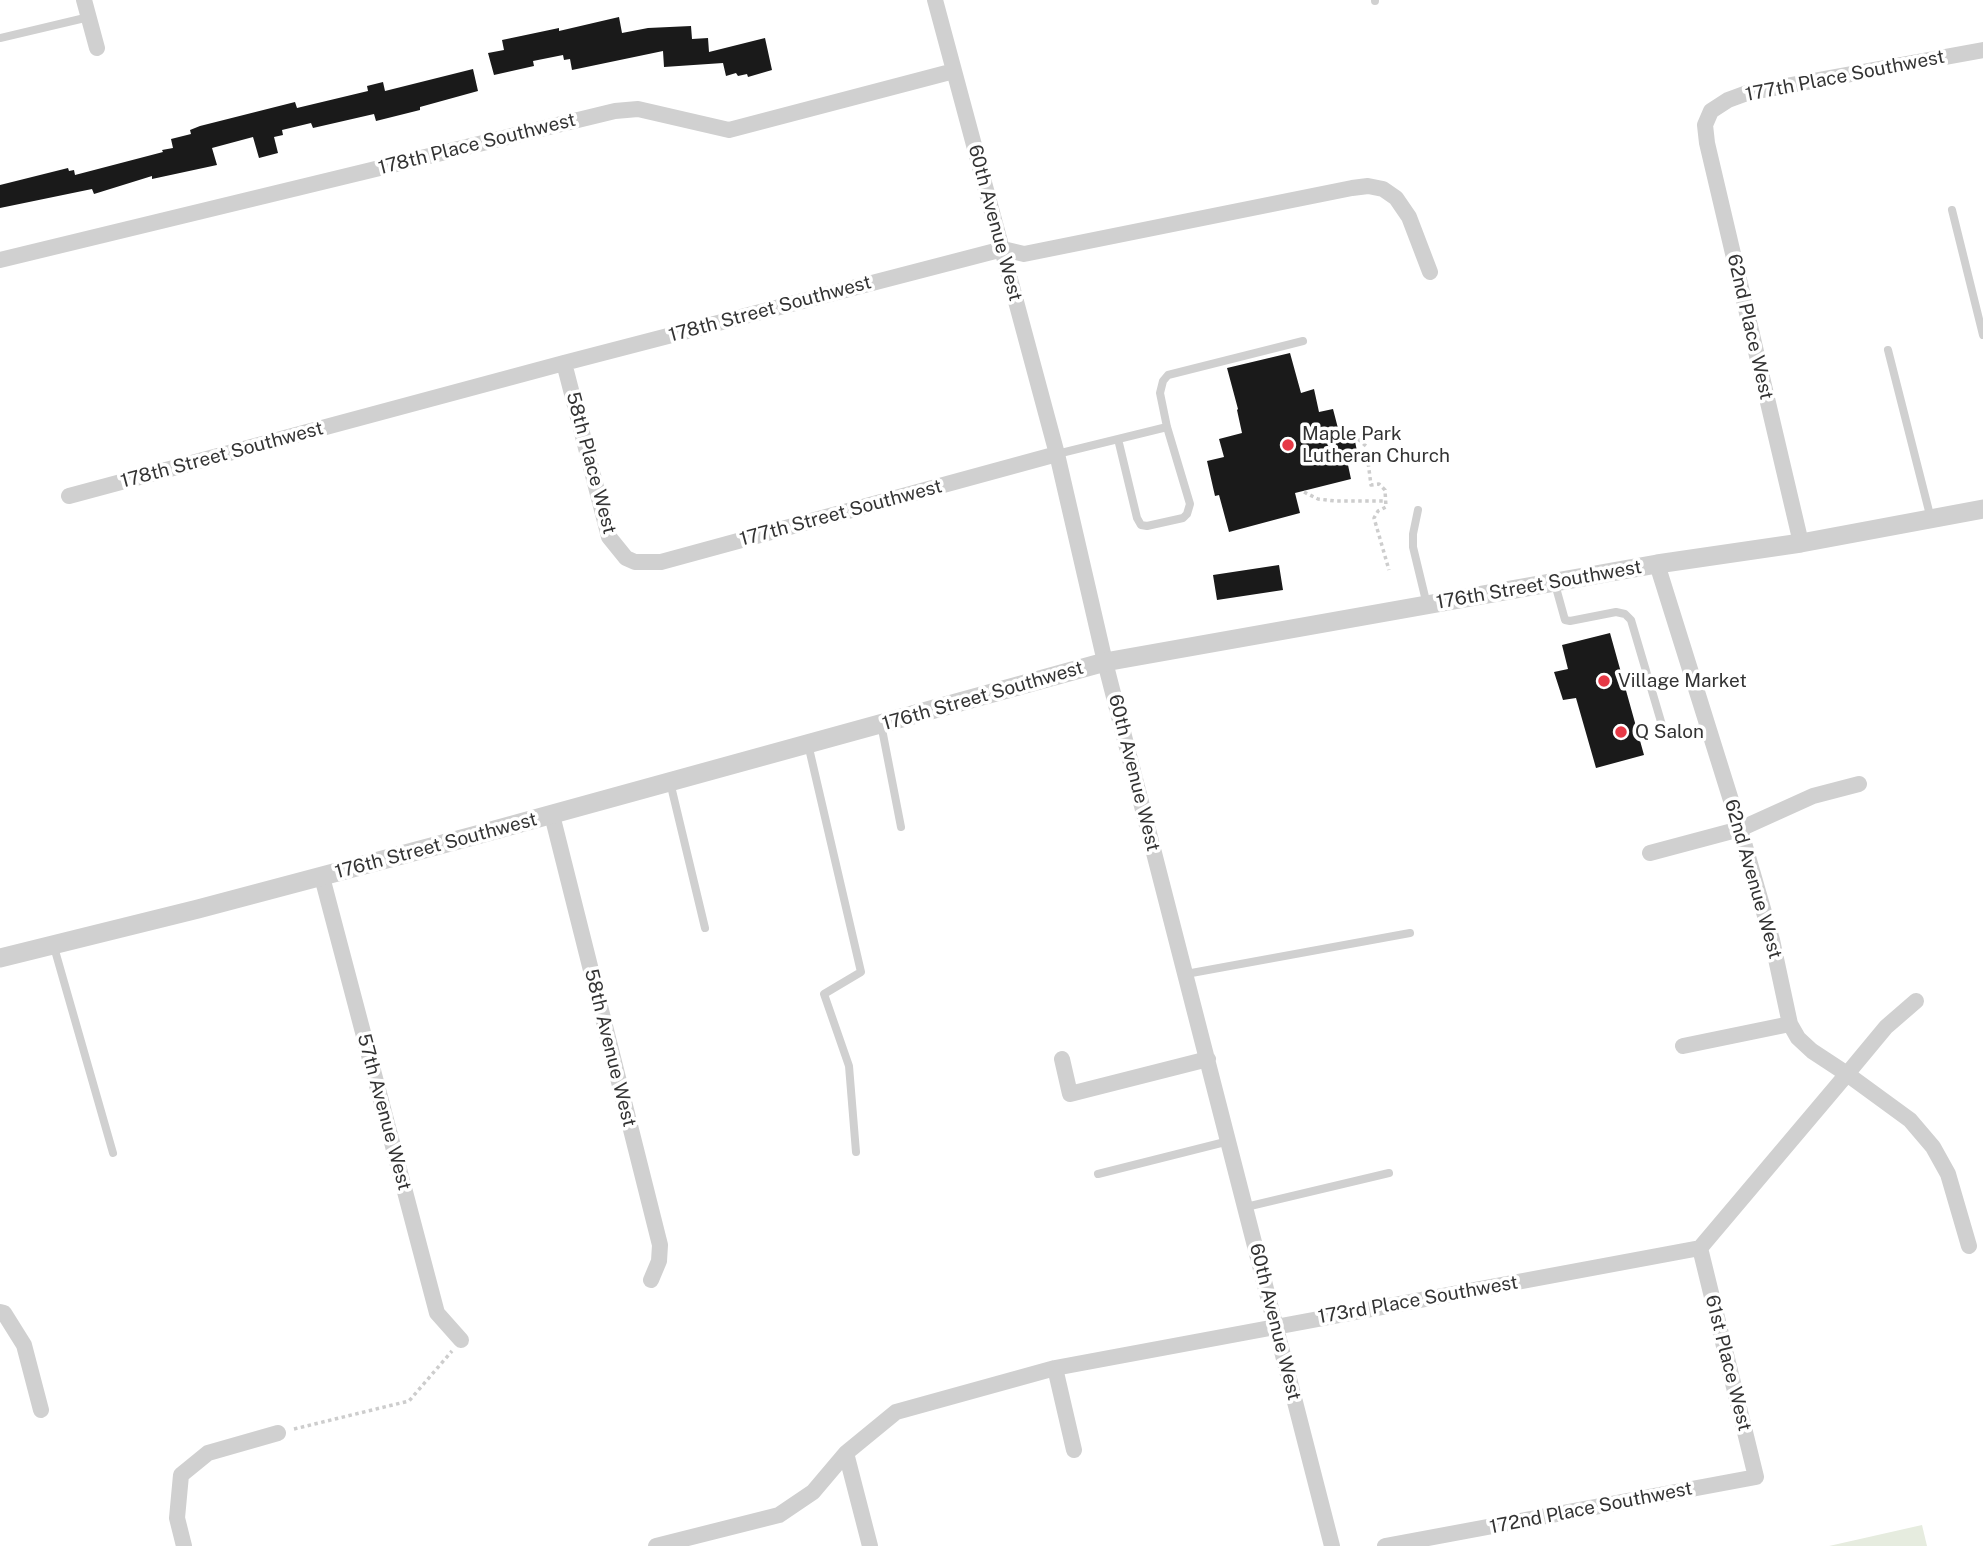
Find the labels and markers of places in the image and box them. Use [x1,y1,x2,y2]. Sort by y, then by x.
place label: Maple Park Lutheran Church [1302,423,1450,467]
marker: Maple Park Lutheran Church [1280,437,1296,453]
place label: Village Market [1618,670,1747,692]
marker: Village Market [1596,673,1612,689]
place label: Q Salon [1635,721,1704,743]
marker: Q Salon [1613,724,1629,740]

